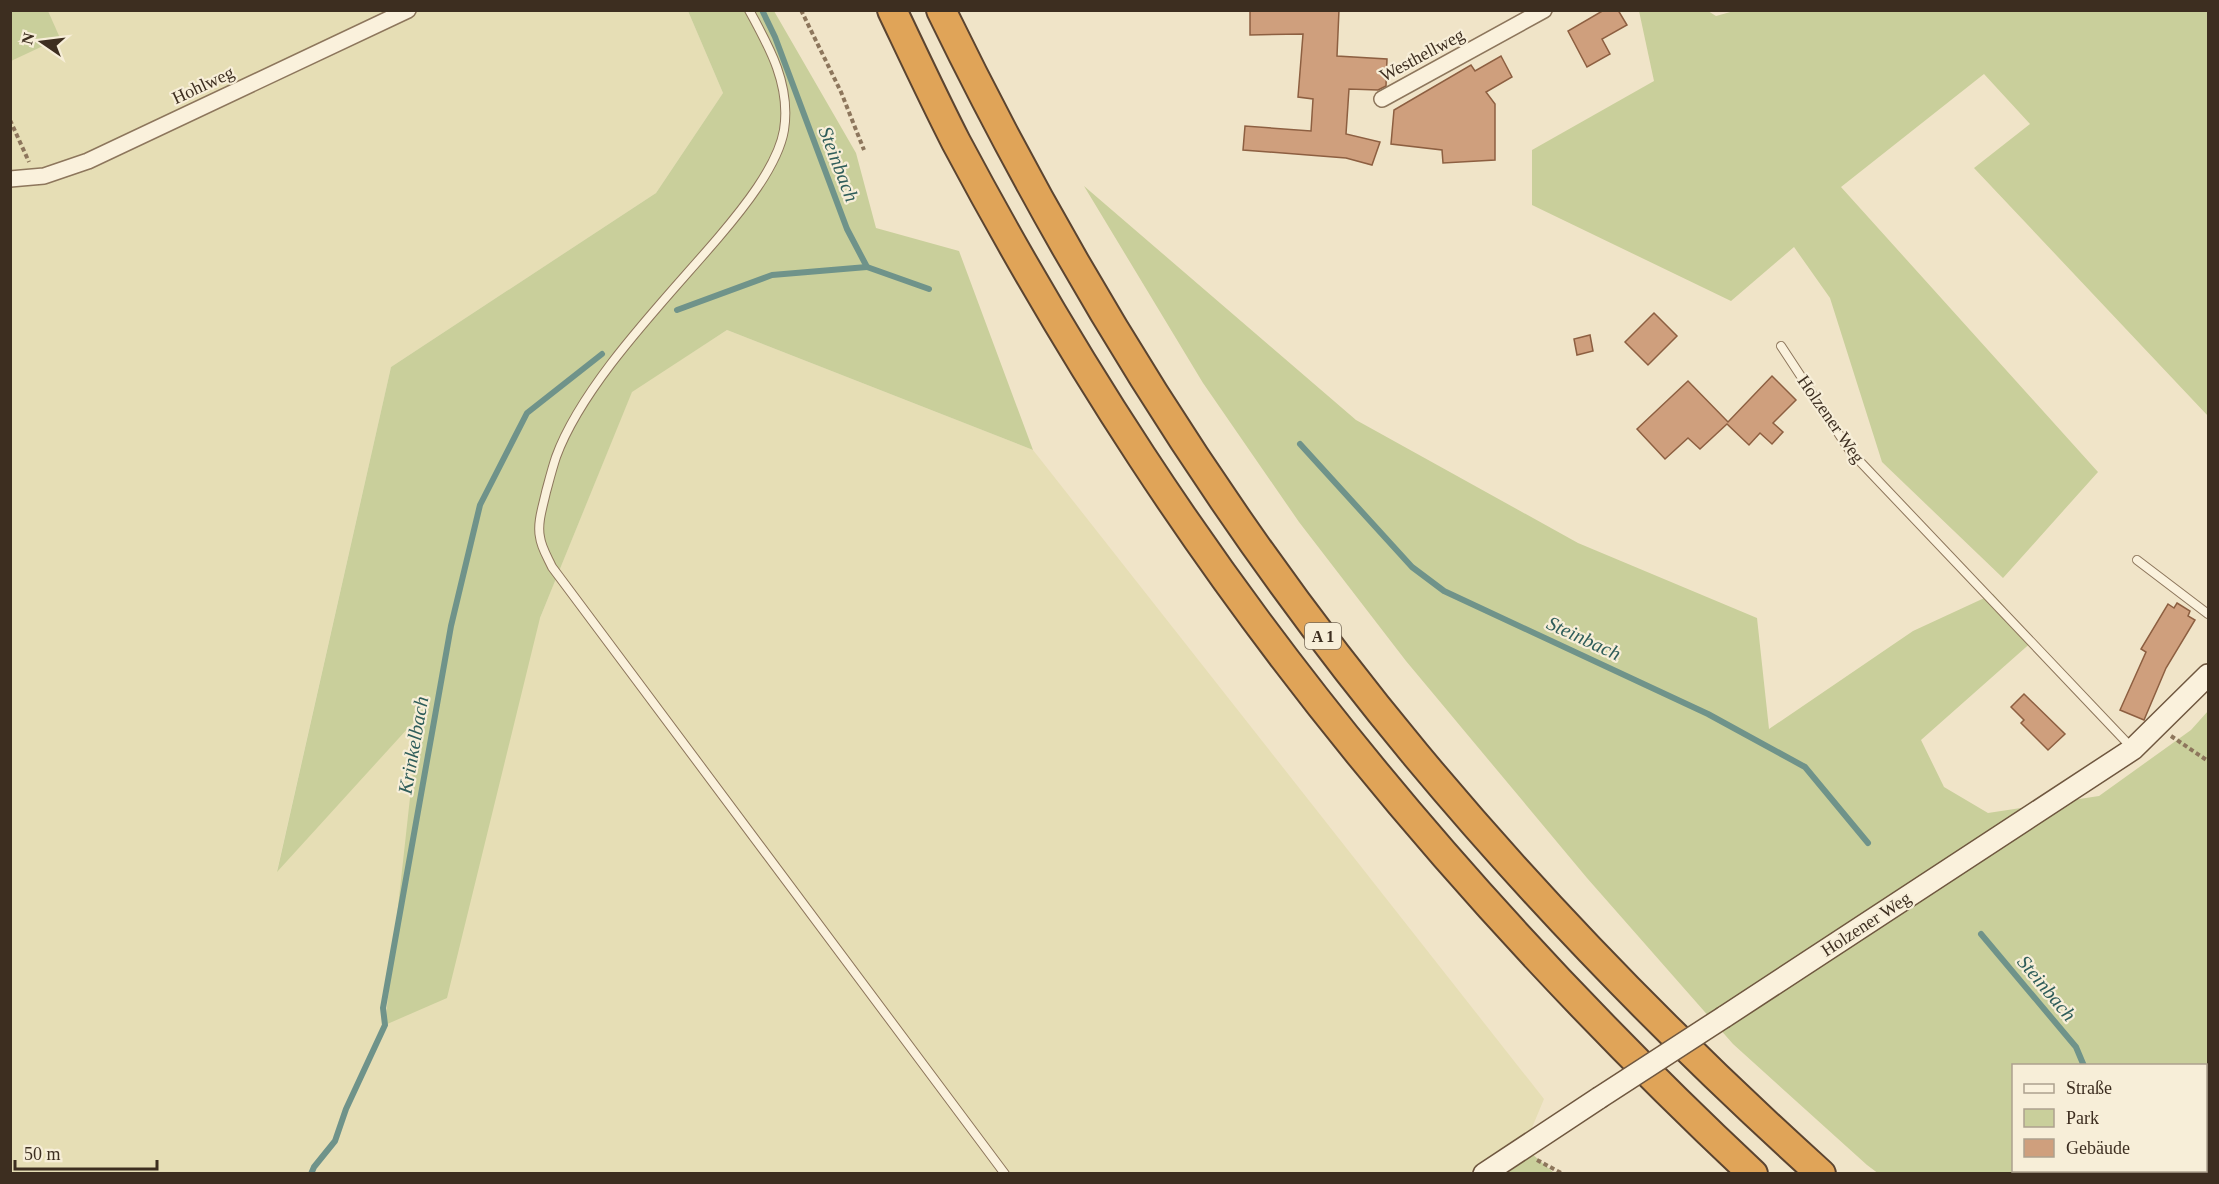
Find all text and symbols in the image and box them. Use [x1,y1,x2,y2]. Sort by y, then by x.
north arrow [12,12,72,72]
street label: Westhellweg [1376,24,1468,86]
text: N [18,30,38,46]
street label: Hohlweg [169,62,237,108]
water label: Steinbach [815,123,863,205]
street label: Holzener Weg [1793,371,1869,467]
water label: Steinbach [1544,611,1624,665]
road number: A 1 [1305,623,1341,649]
water label: Krinkelbach [393,694,432,797]
street label: Holzener Weg [1817,888,1915,960]
water label: Steinbach [2013,951,2081,1025]
legend [2012,1064,2207,1172]
text: Straße [2066,1078,2112,1098]
text: Park [2066,1108,2099,1128]
scale bar [15,1133,158,1171]
text: Gebäude [2066,1138,2130,1158]
text: 50 m [24,1144,61,1164]

